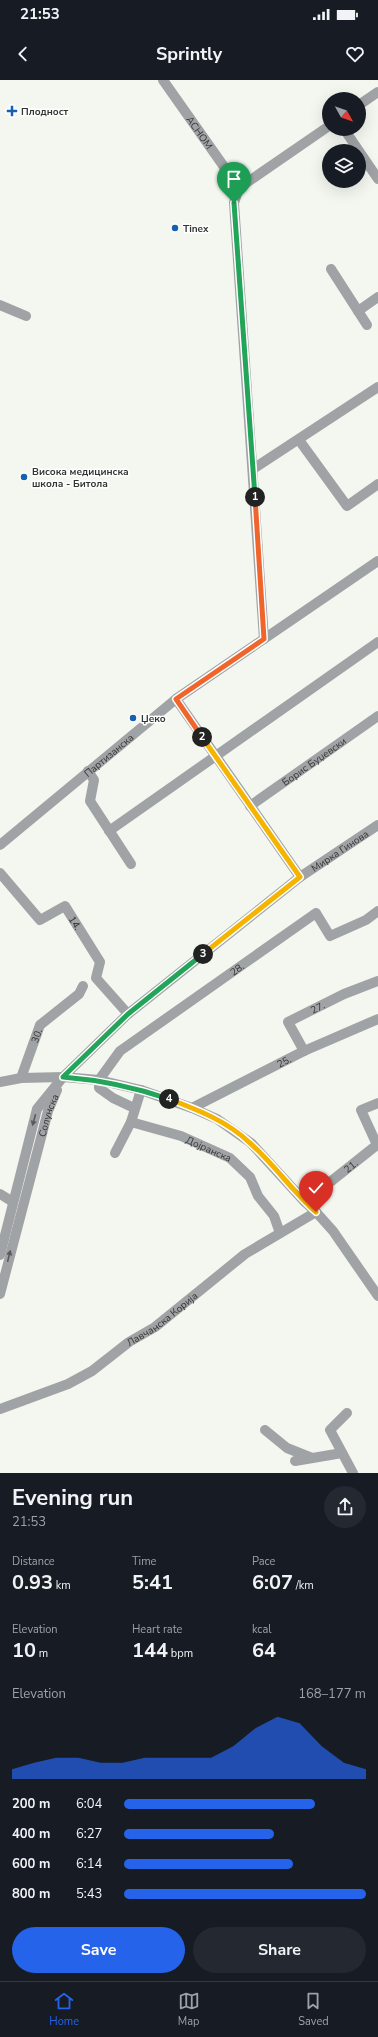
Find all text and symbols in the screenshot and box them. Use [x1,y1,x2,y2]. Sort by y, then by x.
text: 21:53 [20,4,60,24]
text: Sprintly [156,42,222,66]
icon: back [12,43,34,65]
icon: heart [344,43,366,65]
north arrow [322,92,366,136]
map controls [322,92,366,188]
marker: Плодност [6,105,18,117]
place label: Плодност [21,105,69,119]
street label: АСНОМ [182,113,216,152]
button: layers [322,144,366,188]
pin [217,162,251,203]
icon: arrive [223,168,245,190]
place label: Tinex [183,222,209,236]
marker: Tinex [170,223,180,233]
place label: Висока медицинска школа - Битола [32,465,129,491]
marker: Висока медицинска школа - Битола [19,472,29,482]
pin: 1 [245,487,265,507]
text: 1 [252,489,258,504]
place label: Џеко [141,712,166,726]
marker: Џеко [128,713,138,723]
pin: 2 [192,727,212,747]
text: 2 [199,729,205,744]
street label: Партизанска [81,731,137,781]
street label: Борис Буџевски [279,734,350,789]
street label: Мирка Гинова [309,827,372,876]
street label: 14. [65,913,84,933]
pin: 3 [193,944,213,964]
text: 3 [200,946,206,961]
street label: 28. [227,960,247,979]
street label: 27. [308,999,327,1018]
street label: 30. [28,1027,46,1045]
street label: 25. [275,1053,294,1072]
pin: 4 [159,1089,179,1109]
text: 4 [166,1091,172,1106]
street label: Солунска [35,1092,62,1139]
one-way arrow [31,1114,37,1127]
street label: Дојранска [183,1133,233,1166]
street label: 21. [341,1157,361,1177]
pin [299,1171,333,1212]
icon: check [305,1177,327,1199]
one-way arrow [7,1250,13,1263]
street label: Лавчанска Корија [124,1289,201,1350]
text: Evening run [12,1483,133,1513]
button: share [324,1486,366,1528]
text: 21:53 [12,1513,46,1531]
text: Distance [12,1554,55,1569]
text: Time [132,1554,156,1569]
text: Pace [252,1554,275,1569]
text: 0.93 [12,1569,53,1596]
text: 5:41 [132,1569,173,1596]
text: 6:07 [252,1569,293,1596]
text: km [53,1578,71,1593]
text: /km [293,1578,314,1593]
text: Elevation [12,1622,58,1637]
text: Heart rate [132,1622,182,1637]
text: kcal [252,1622,272,1637]
text: 10 [12,1637,36,1664]
text: 144 [132,1637,168,1664]
text: 64 [252,1637,276,1664]
text: m [36,1646,48,1661]
text: bpm [168,1646,193,1661]
text: Elevation [12,1685,66,1703]
text: 168–177 m [298,1685,366,1703]
text: 200 m [12,1795,50,1813]
text: 6:04 [76,1795,102,1813]
text: 400 m [12,1825,50,1843]
text: 6:27 [76,1825,102,1843]
text: 600 m [12,1855,50,1873]
text: 6:14 [76,1855,102,1873]
text: 800 m [12,1885,50,1903]
text: 5:43 [76,1885,102,1903]
button: Save [12,1927,185,1973]
button: Share [193,1927,366,1973]
tab: Home [49,1990,79,2029]
tab: Map [178,1990,200,2029]
tab: Saved [298,1990,329,2029]

